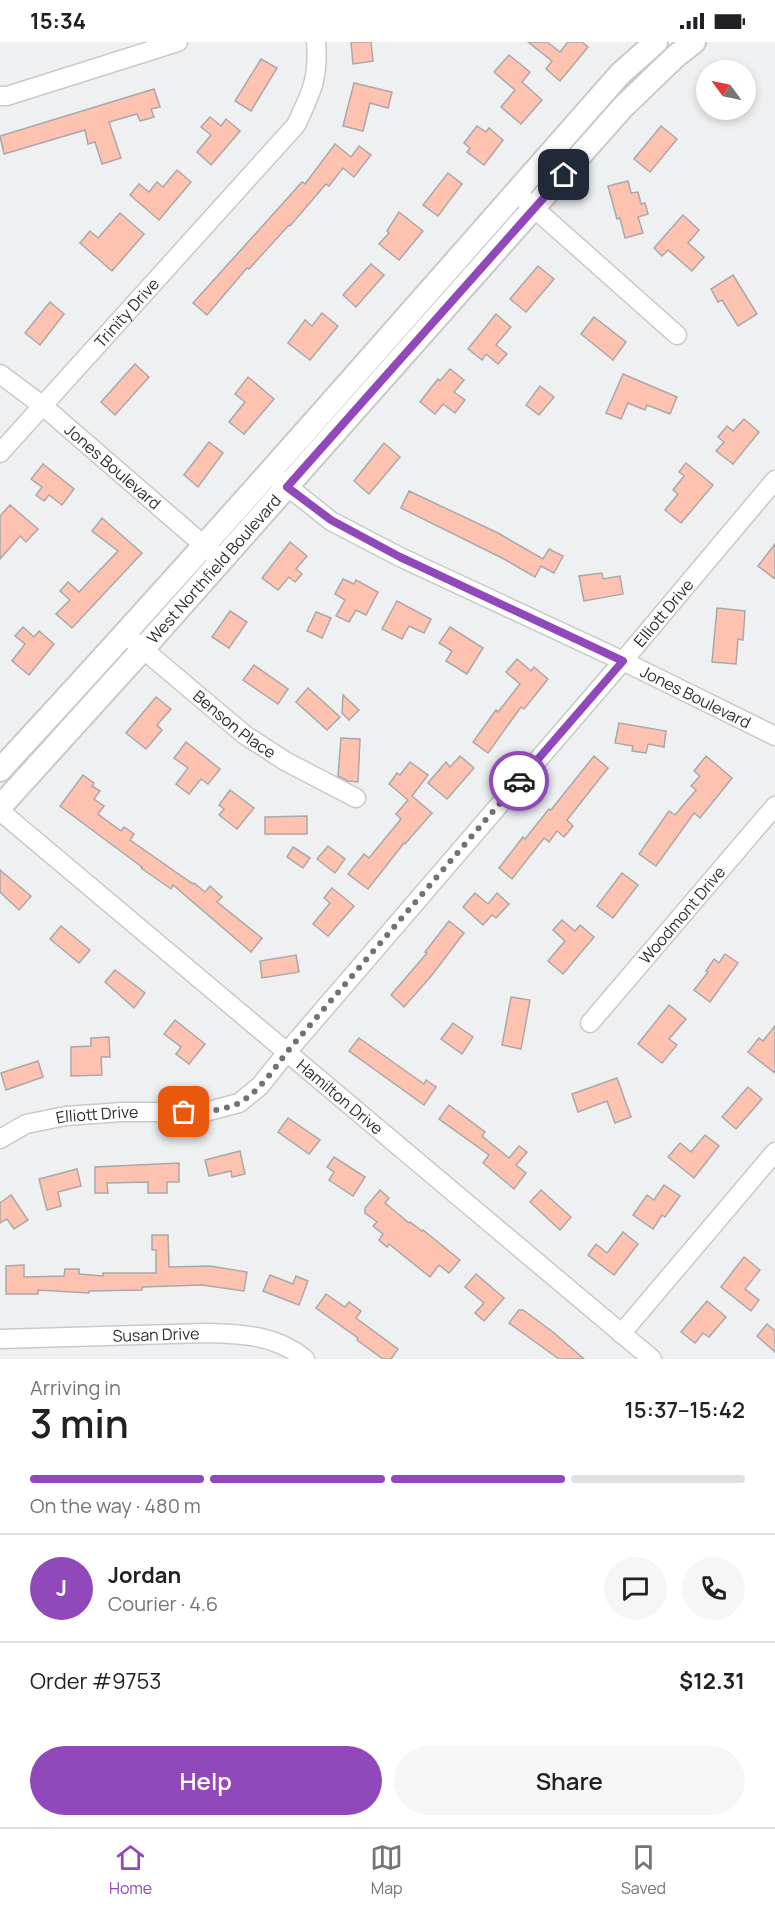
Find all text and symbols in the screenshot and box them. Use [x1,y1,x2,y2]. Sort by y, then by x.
text: 15:34 [30,6,86,36]
north arrow [696,60,756,120]
map controls [696,60,756,120]
pin [538,149,589,200]
icon: home [547,158,580,191]
street label: Trinity Drive [89,273,164,352]
street label: Jones Boulevard [60,419,166,514]
street label: West Northfield Boulevard [142,490,286,648]
street label: Elliott Drive [629,574,698,651]
street label: Jones Boulevard [637,660,755,733]
street label: Benson Place [189,685,280,763]
courier [489,751,549,811]
icon: car [503,765,536,798]
street label: Woodmont Drive [634,861,730,969]
street label: Hamilton Drive [292,1054,388,1139]
pin [158,1086,209,1137]
icon: bag [167,1095,200,1128]
street label: Elliott Drive [54,1101,138,1129]
street label: Susan Drive [112,1322,200,1347]
text: Arriving in [30,1374,121,1401]
text: 15:37–15:42 [625,1395,745,1425]
text: 3 min [30,1396,129,1450]
text: On the way · 480 m [30,1492,201,1519]
button: chat [604,1557,667,1620]
button: phone [682,1557,745,1620]
text: Jordan [108,1560,181,1590]
text: J [56,1573,67,1603]
text: Courier · 4.6 [108,1590,218,1617]
text: Order #9753 [30,1666,161,1696]
text: $12.31 [679,1666,745,1696]
button: Help [30,1746,382,1815]
button: Share [394,1746,745,1815]
tab: Home [109,1841,152,1899]
tab: Map [370,1841,403,1899]
tab: Saved [621,1841,666,1899]

